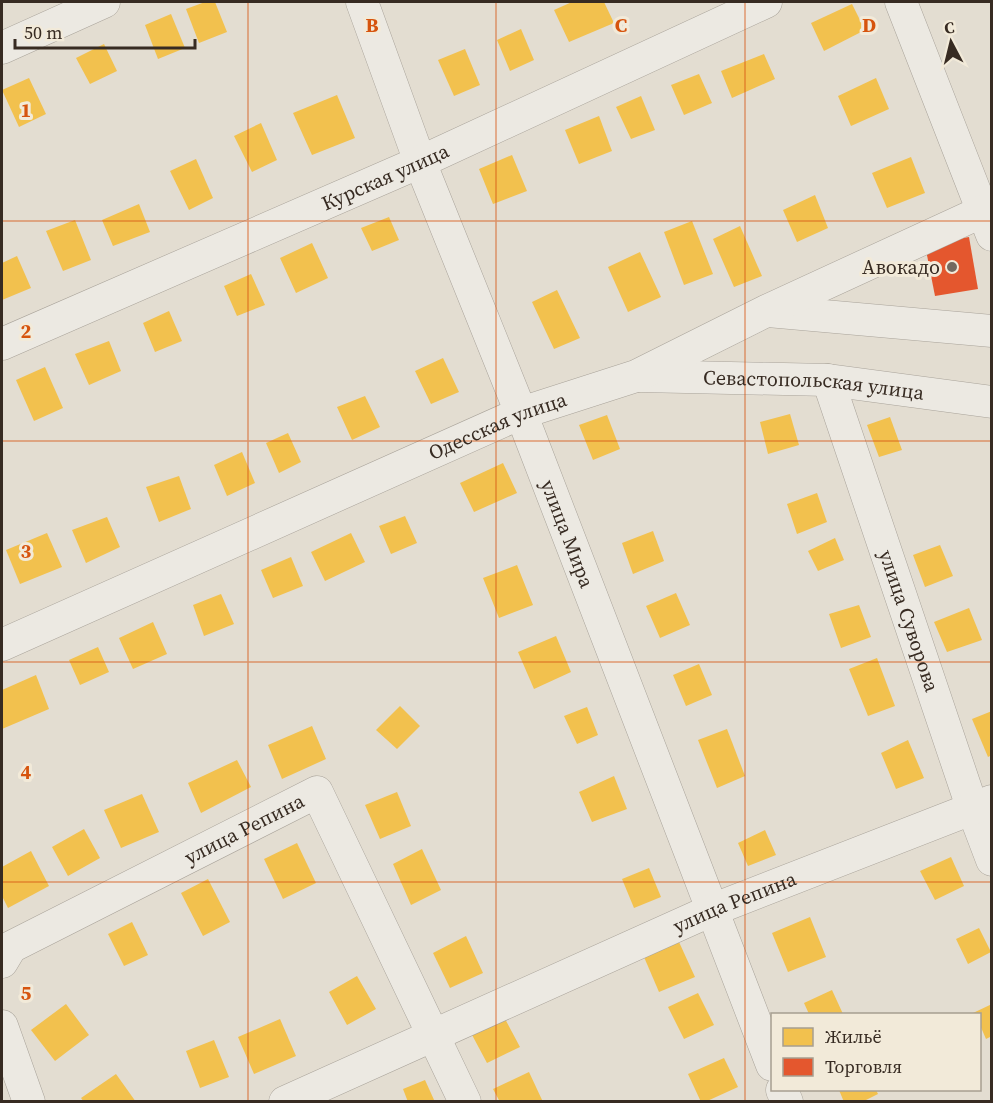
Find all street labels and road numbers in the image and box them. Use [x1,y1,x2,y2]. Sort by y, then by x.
street label: Курская улица [317,136,454,217]
street label: Севастопольская улица [703,363,927,407]
street label: Одесская улица [424,385,571,467]
street label: улица Мира [534,476,601,592]
street label: улица Суворова [872,546,946,696]
street label: улица Репина [180,786,310,871]
street label: улица Репина [668,864,801,940]

